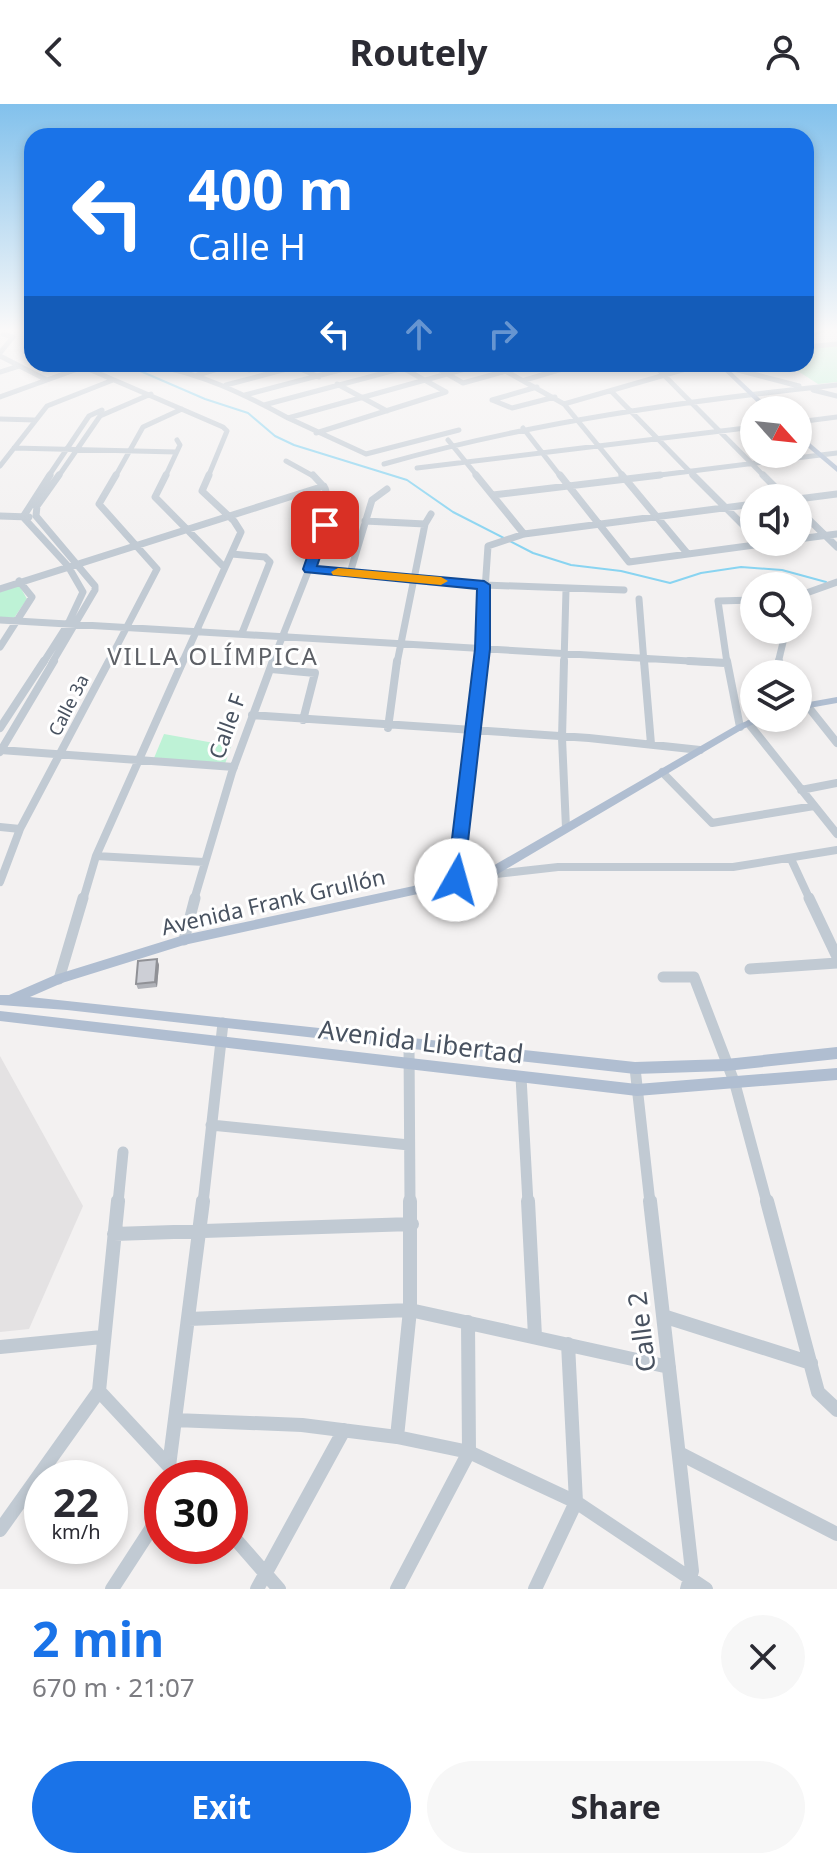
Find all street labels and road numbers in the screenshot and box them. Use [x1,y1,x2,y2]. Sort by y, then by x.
street label: Calle 3a [42,670,94,740]
street label: Calle F [200,689,252,763]
street label: Avenida Frank Grullón [158,861,388,941]
street label: Avenida Libertad [316,1011,526,1071]
street label: Calle 2 [618,1290,664,1374]

